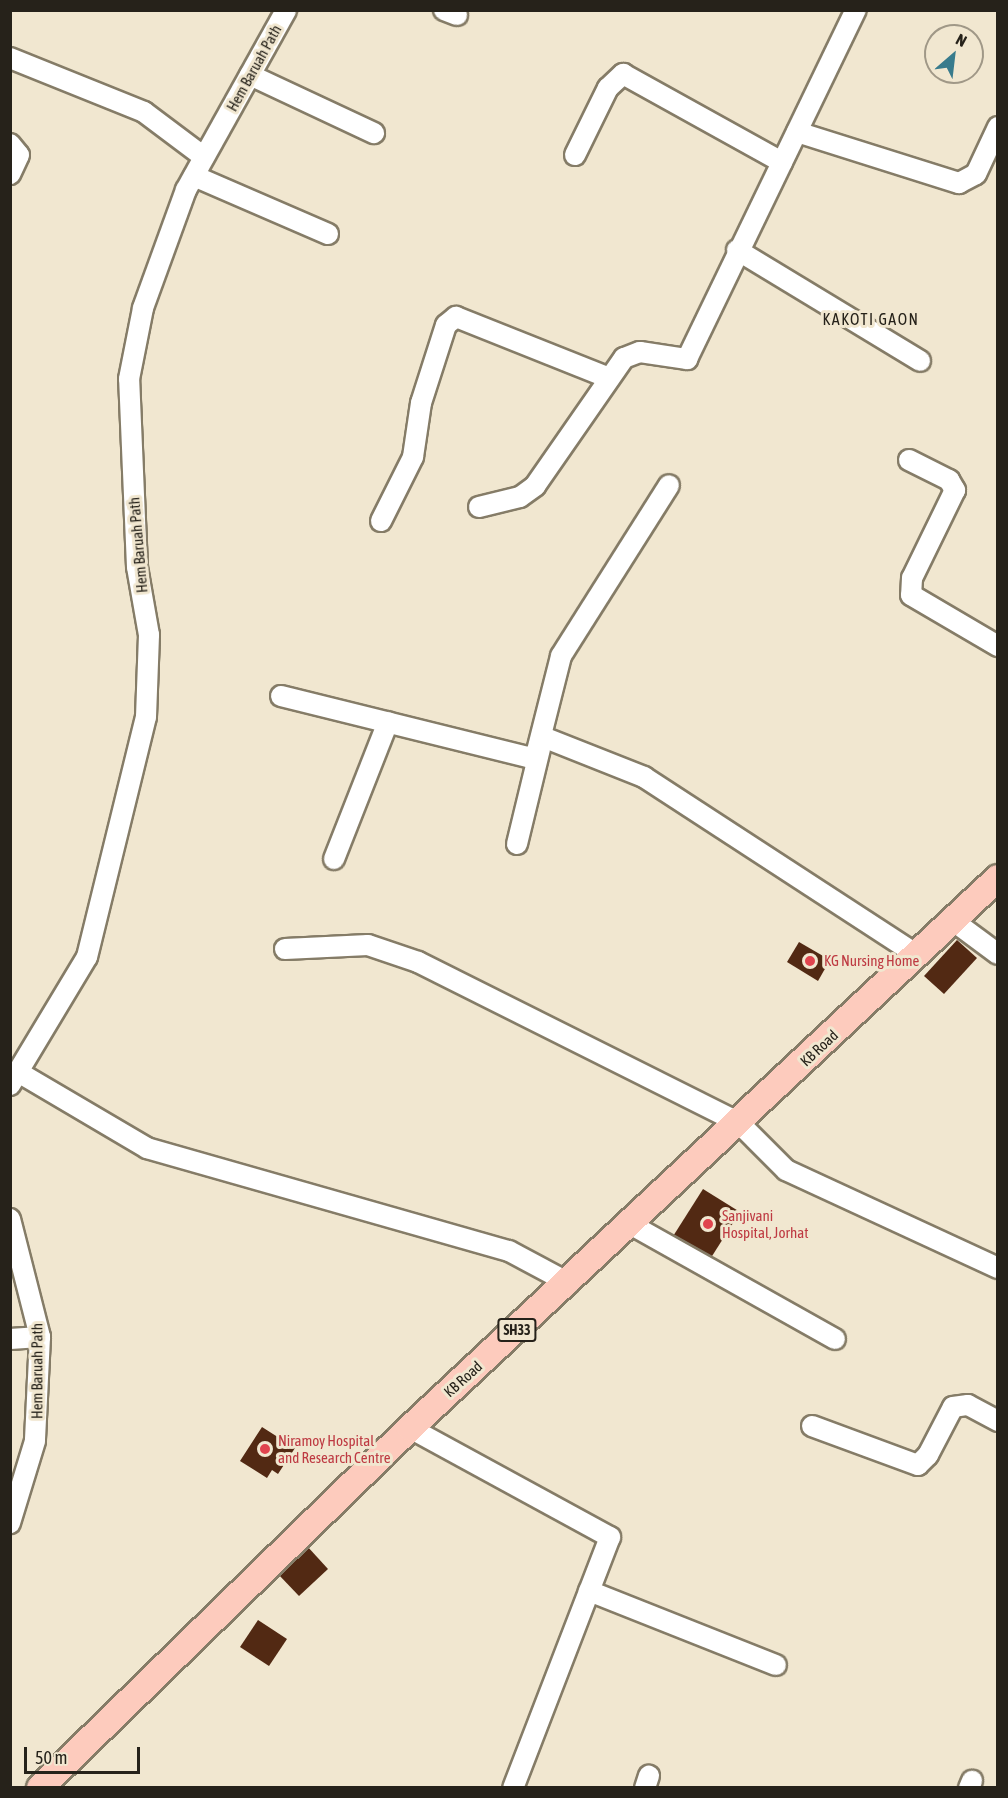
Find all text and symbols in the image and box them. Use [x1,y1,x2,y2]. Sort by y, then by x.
street label: Hem Baruah Path [223,22,285,114]
north arrow [924,24,984,84]
text: N [953,30,970,50]
district label: KAKOTI GAON [823,309,919,329]
street label: Hem Baruah Path [125,496,151,594]
marker: KG Nursing Home [801,952,819,970]
place label: KG Nursing Home [824,952,919,970]
street label: KB Road [796,1026,842,1070]
place label: Sanjivani Hospital, Jorhat [722,1206,808,1241]
marker: Sanjivani Hospital, Jorhat [699,1215,717,1233]
road number: SH33 [496,1319,538,1341]
street label: Hem Baruah Path [28,1323,46,1419]
street label: KB Road [440,1357,486,1401]
place label: Niramoy Hospital and Research Centre [278,1431,390,1466]
marker: Niramoy Hospital and Research Centre [256,1440,274,1458]
scale bar [27,1735,142,1773]
text: 50 m [35,1747,67,1768]

